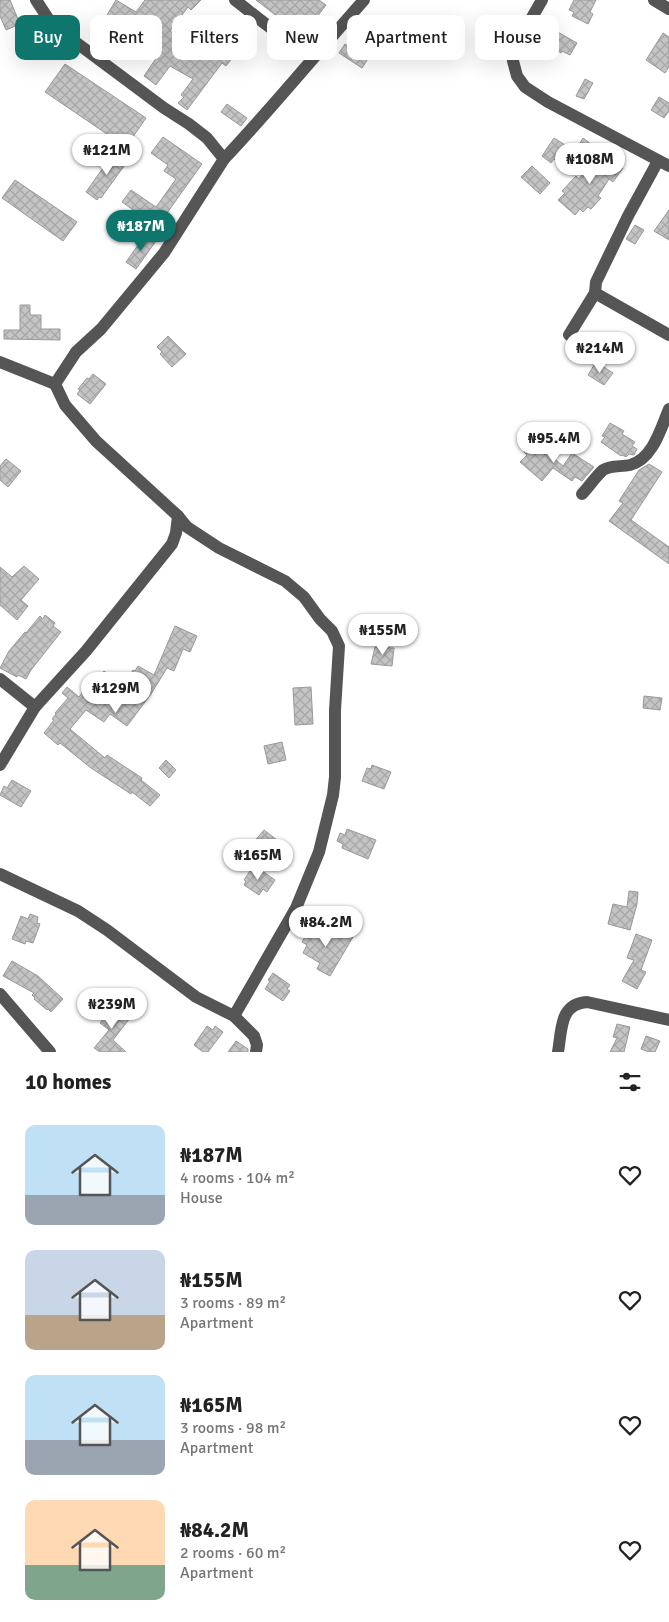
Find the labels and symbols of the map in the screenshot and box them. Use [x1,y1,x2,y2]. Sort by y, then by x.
pin: ₦121M [72,134,142,176]
pin: ₦108M [555,142,625,185]
pin: ₦187M [106,210,176,252]
pin: ₦214M [565,332,635,374]
pin: ₦95.4M [513,422,595,464]
pin: ₦155M [348,614,418,656]
pin: ₦129M [81,672,151,714]
pin: ₦165M [223,838,293,881]
pin: ₦84.2M [285,906,367,948]
pin: ₦239M [77,988,147,1030]

